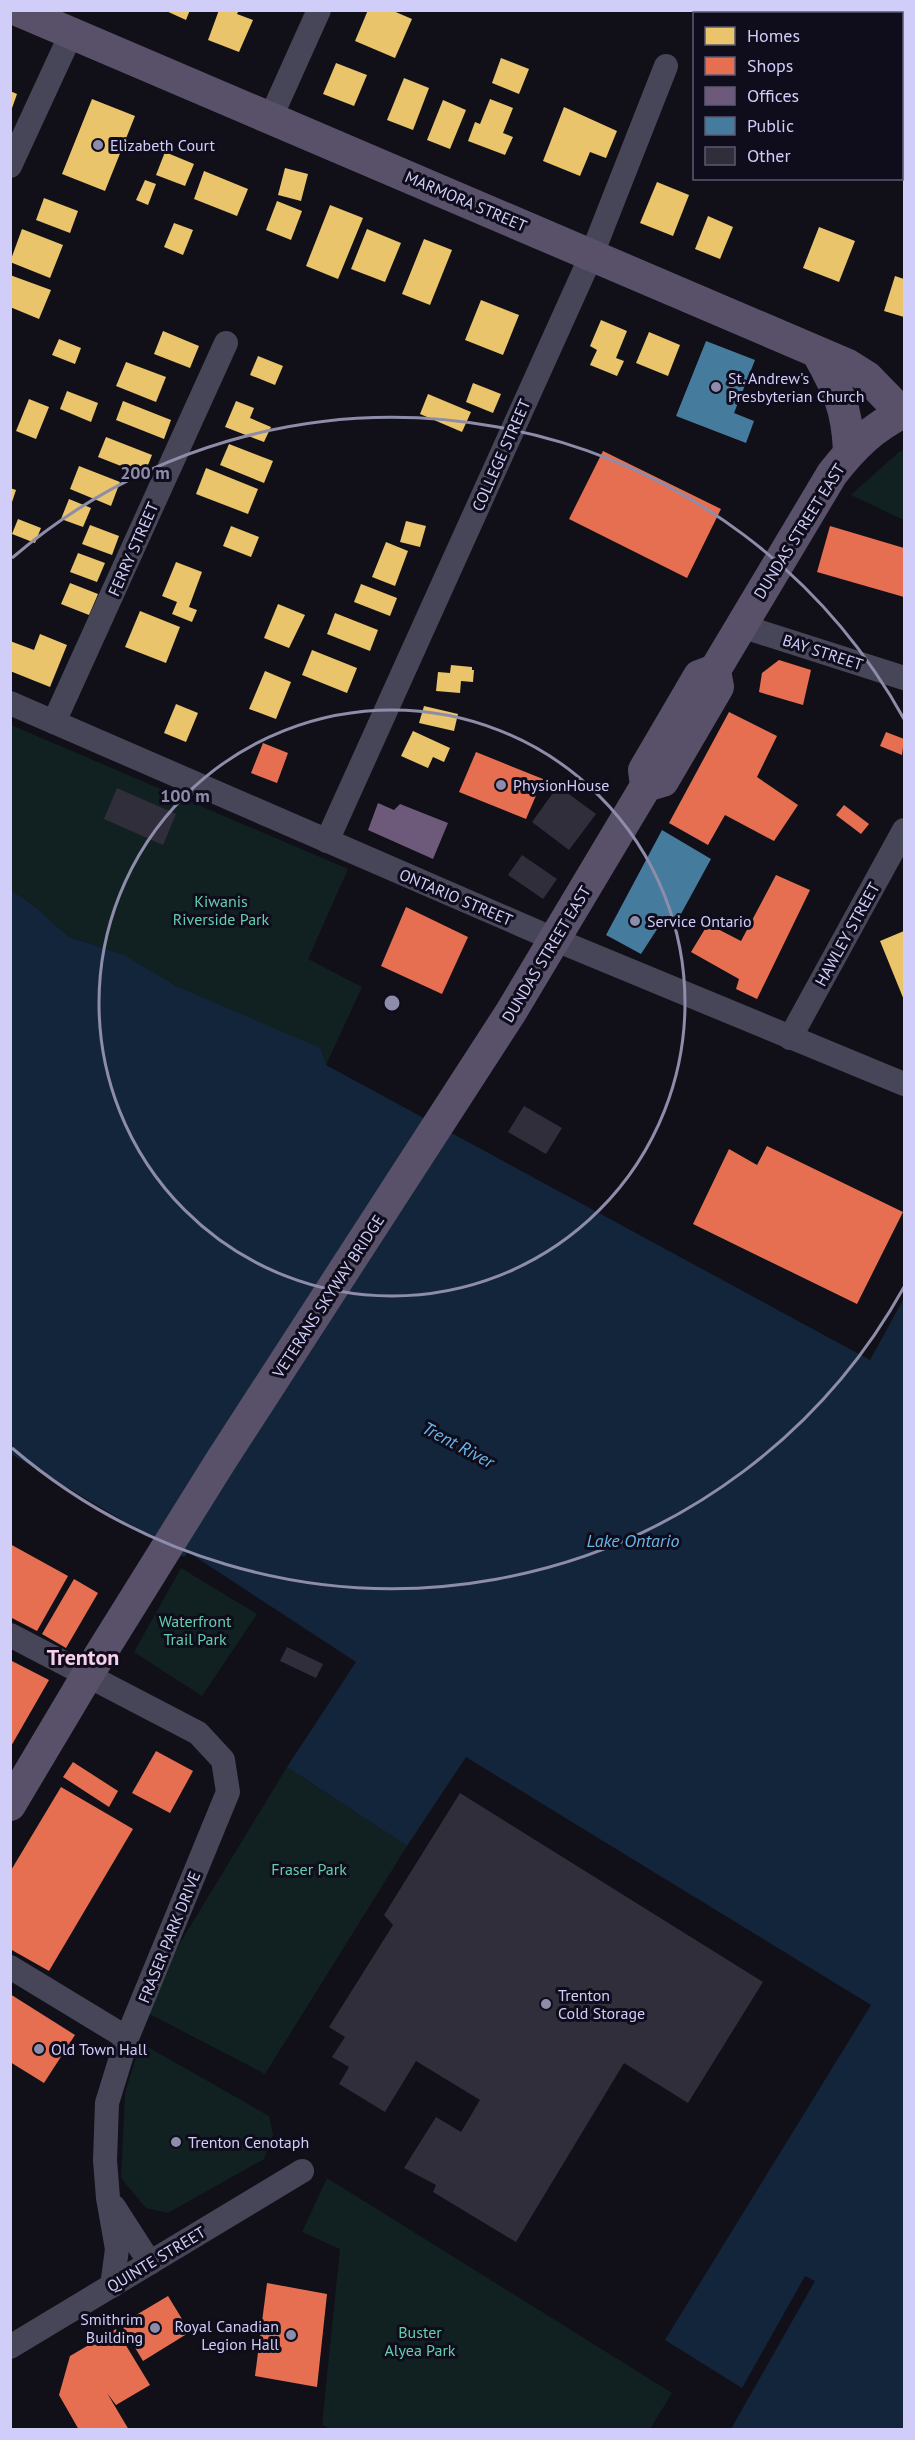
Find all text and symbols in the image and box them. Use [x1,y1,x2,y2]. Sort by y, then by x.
legend [693,12,903,180]
text: Homes [747,24,800,47]
text: Shops [747,54,793,77]
text: Offices [747,84,799,107]
text: Public [747,114,794,137]
place label: Elizabeth Court [110,135,216,155]
marker: Elizabeth Court [91,138,105,152]
text: Other [747,144,791,167]
street label: MARMORA STREET [402,166,530,236]
place label: St. Andrew's Presbyterian Church [728,368,865,406]
marker: St. Andrew's Presbyterian Church [709,380,723,394]
street label: COLLEGE STREET [467,396,535,514]
street label: DUNDAS STREET EAST [749,460,849,602]
text: 200 m [120,461,170,484]
street label: FERRY STREET [103,499,163,599]
street label: BAY STREET [780,630,866,674]
place label: PhysionHouse [513,775,609,795]
marker: PhysionHouse [494,778,508,792]
text: 100 m [160,784,210,807]
street label: ONTARIO STREET [396,864,516,930]
street label: HAWLEY STREET [810,879,884,989]
street label: DUNDAS STREET EAST [497,882,595,1026]
park label: Kiwanis Riverside Park [173,891,270,929]
place label: Service Ontario [647,911,752,931]
marker: Service Ontario [628,914,642,928]
centre of rings [382,993,402,1013]
street label: VETERANS SKYWAY BRIDGE [267,1211,388,1382]
water label: Trent River [418,1416,499,1474]
water label: Lake Ontario [587,1529,679,1552]
park label: Waterfront Trail Park [159,1611,232,1649]
district label: Trenton [47,1643,119,1671]
park label: Fraser Park [271,1859,347,1879]
street label: FRASER PARK DRIVE [133,1868,205,2006]
place label: Trenton Cold Storage [558,1985,645,2023]
marker: Trenton Cold Storage [539,1997,553,2011]
place label: Old Town Hall [51,2039,147,2059]
marker: Old Town Hall [32,2042,46,2056]
place label: Trenton Cenotaph [188,2132,309,2152]
marker: Trenton Cenotaph [169,2135,183,2149]
street label: QUINTE STREET [103,2222,209,2296]
place label: Smithrim Building [80,2309,143,2347]
place label: Royal Canadian Legion Hall [174,2316,279,2354]
marker: Smithrim Building [148,2321,162,2335]
park label: Buster Alyea Park [384,2322,456,2360]
marker: Royal Canadian Legion Hall [284,2328,298,2342]

